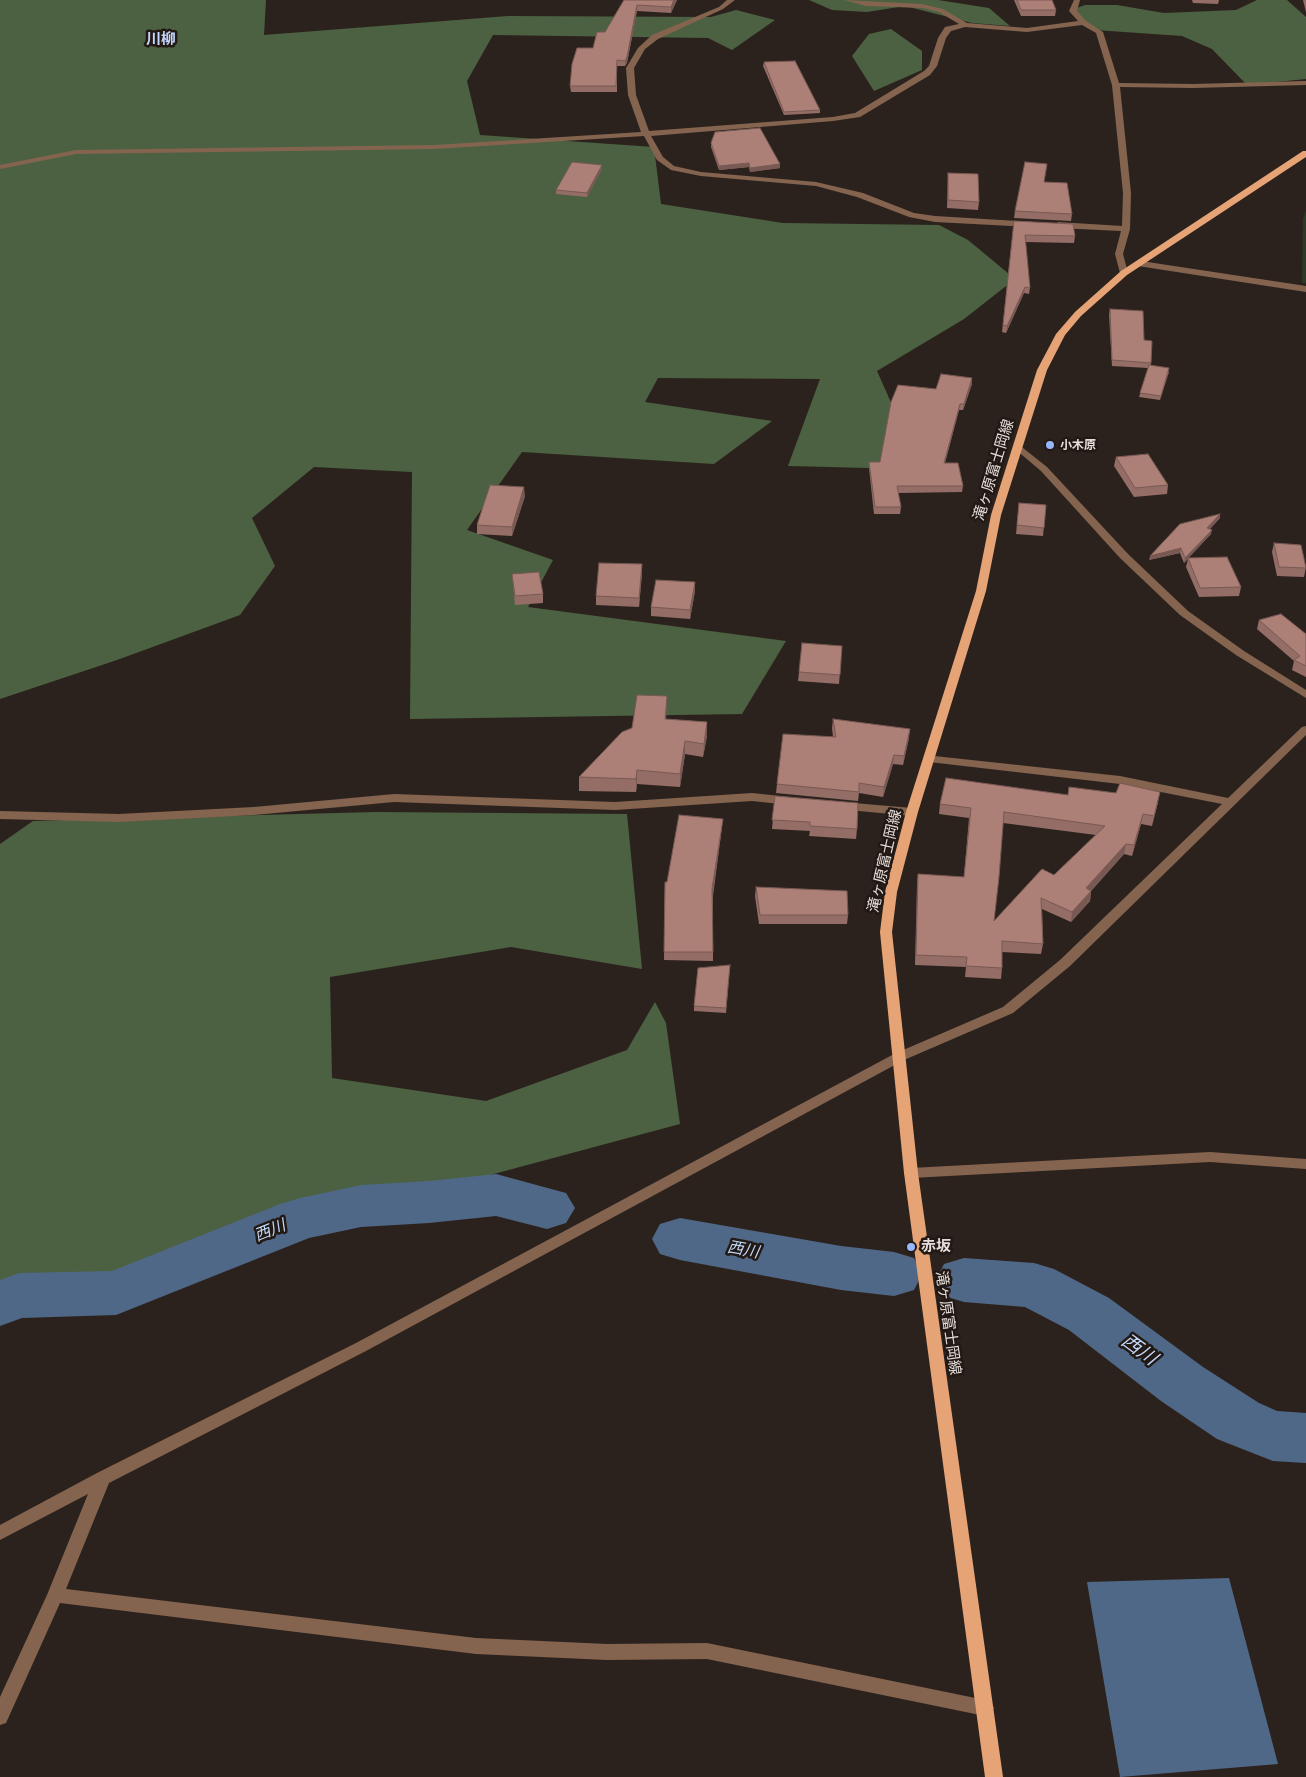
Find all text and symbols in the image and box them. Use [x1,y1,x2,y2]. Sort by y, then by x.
district label: 川柳 [146,31,176,49]
street label: 滝ヶ原富士岡線 [970,417,1018,523]
place label: 小木原 [1060,438,1096,452]
marker: 小木原 [1044,439,1056,451]
street label: 滝ヶ原富士岡線 [864,808,906,914]
water label: 西川 [252,1216,288,1246]
water label: 西川 [726,1238,760,1262]
place label: 赤坂 [921,1238,951,1256]
marker: 赤坂 [905,1241,917,1253]
street label: 滝ヶ原富士岡線 [932,1270,964,1376]
water label: 西川 [1117,1330,1161,1370]

